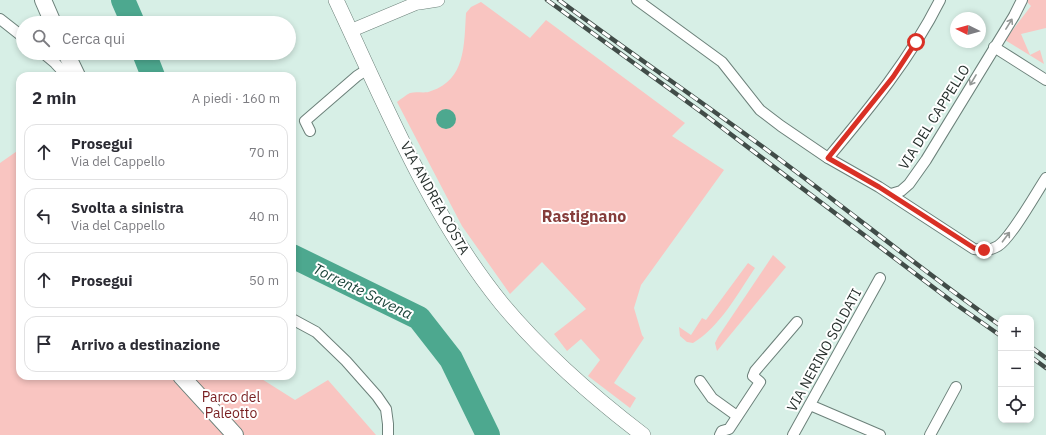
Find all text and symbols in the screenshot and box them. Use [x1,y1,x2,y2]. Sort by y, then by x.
north arrow [950,12,986,48]
search box [16,16,296,60]
one-way arrow [1005,19,1013,30]
icon: search [30,27,52,49]
text: Cerca qui [62,29,125,48]
route start [907,33,925,51]
street label: VIA DEL CAPPELLO [894,61,974,173]
one-way arrow [969,74,977,86]
text: 2 min [32,87,76,109]
text: A piedi · 160 m [192,90,280,107]
text: Prosegui [71,134,133,153]
street label: VIA ANDREA COSTA [396,138,474,258]
icon: ahead [33,141,55,163]
text: 70 m [249,144,279,161]
text: Via del Cappello [71,153,165,170]
text: Svolta a sinistra [71,198,184,217]
icon: left [33,205,55,227]
district label: Rastignano [542,206,626,226]
text: 40 m [249,208,279,225]
text: Via del Cappello [71,217,165,234]
one-way arrow [1002,231,1011,242]
route end [975,241,993,259]
water label: Torrente Savena [310,259,416,323]
icon: ahead [33,269,55,291]
text: Prosegui [71,271,133,290]
text: 50 m [249,272,279,289]
street label: VIA NERINO SOLDATI [783,285,865,415]
map controls [998,315,1034,423]
button: + [998,315,1034,351]
icon: arrive [33,333,55,355]
text: Arrivo a destinazione [71,335,220,354]
button: − [998,351,1034,387]
button: locate [998,387,1034,423]
park label: Parco del Paleotto [202,388,260,422]

